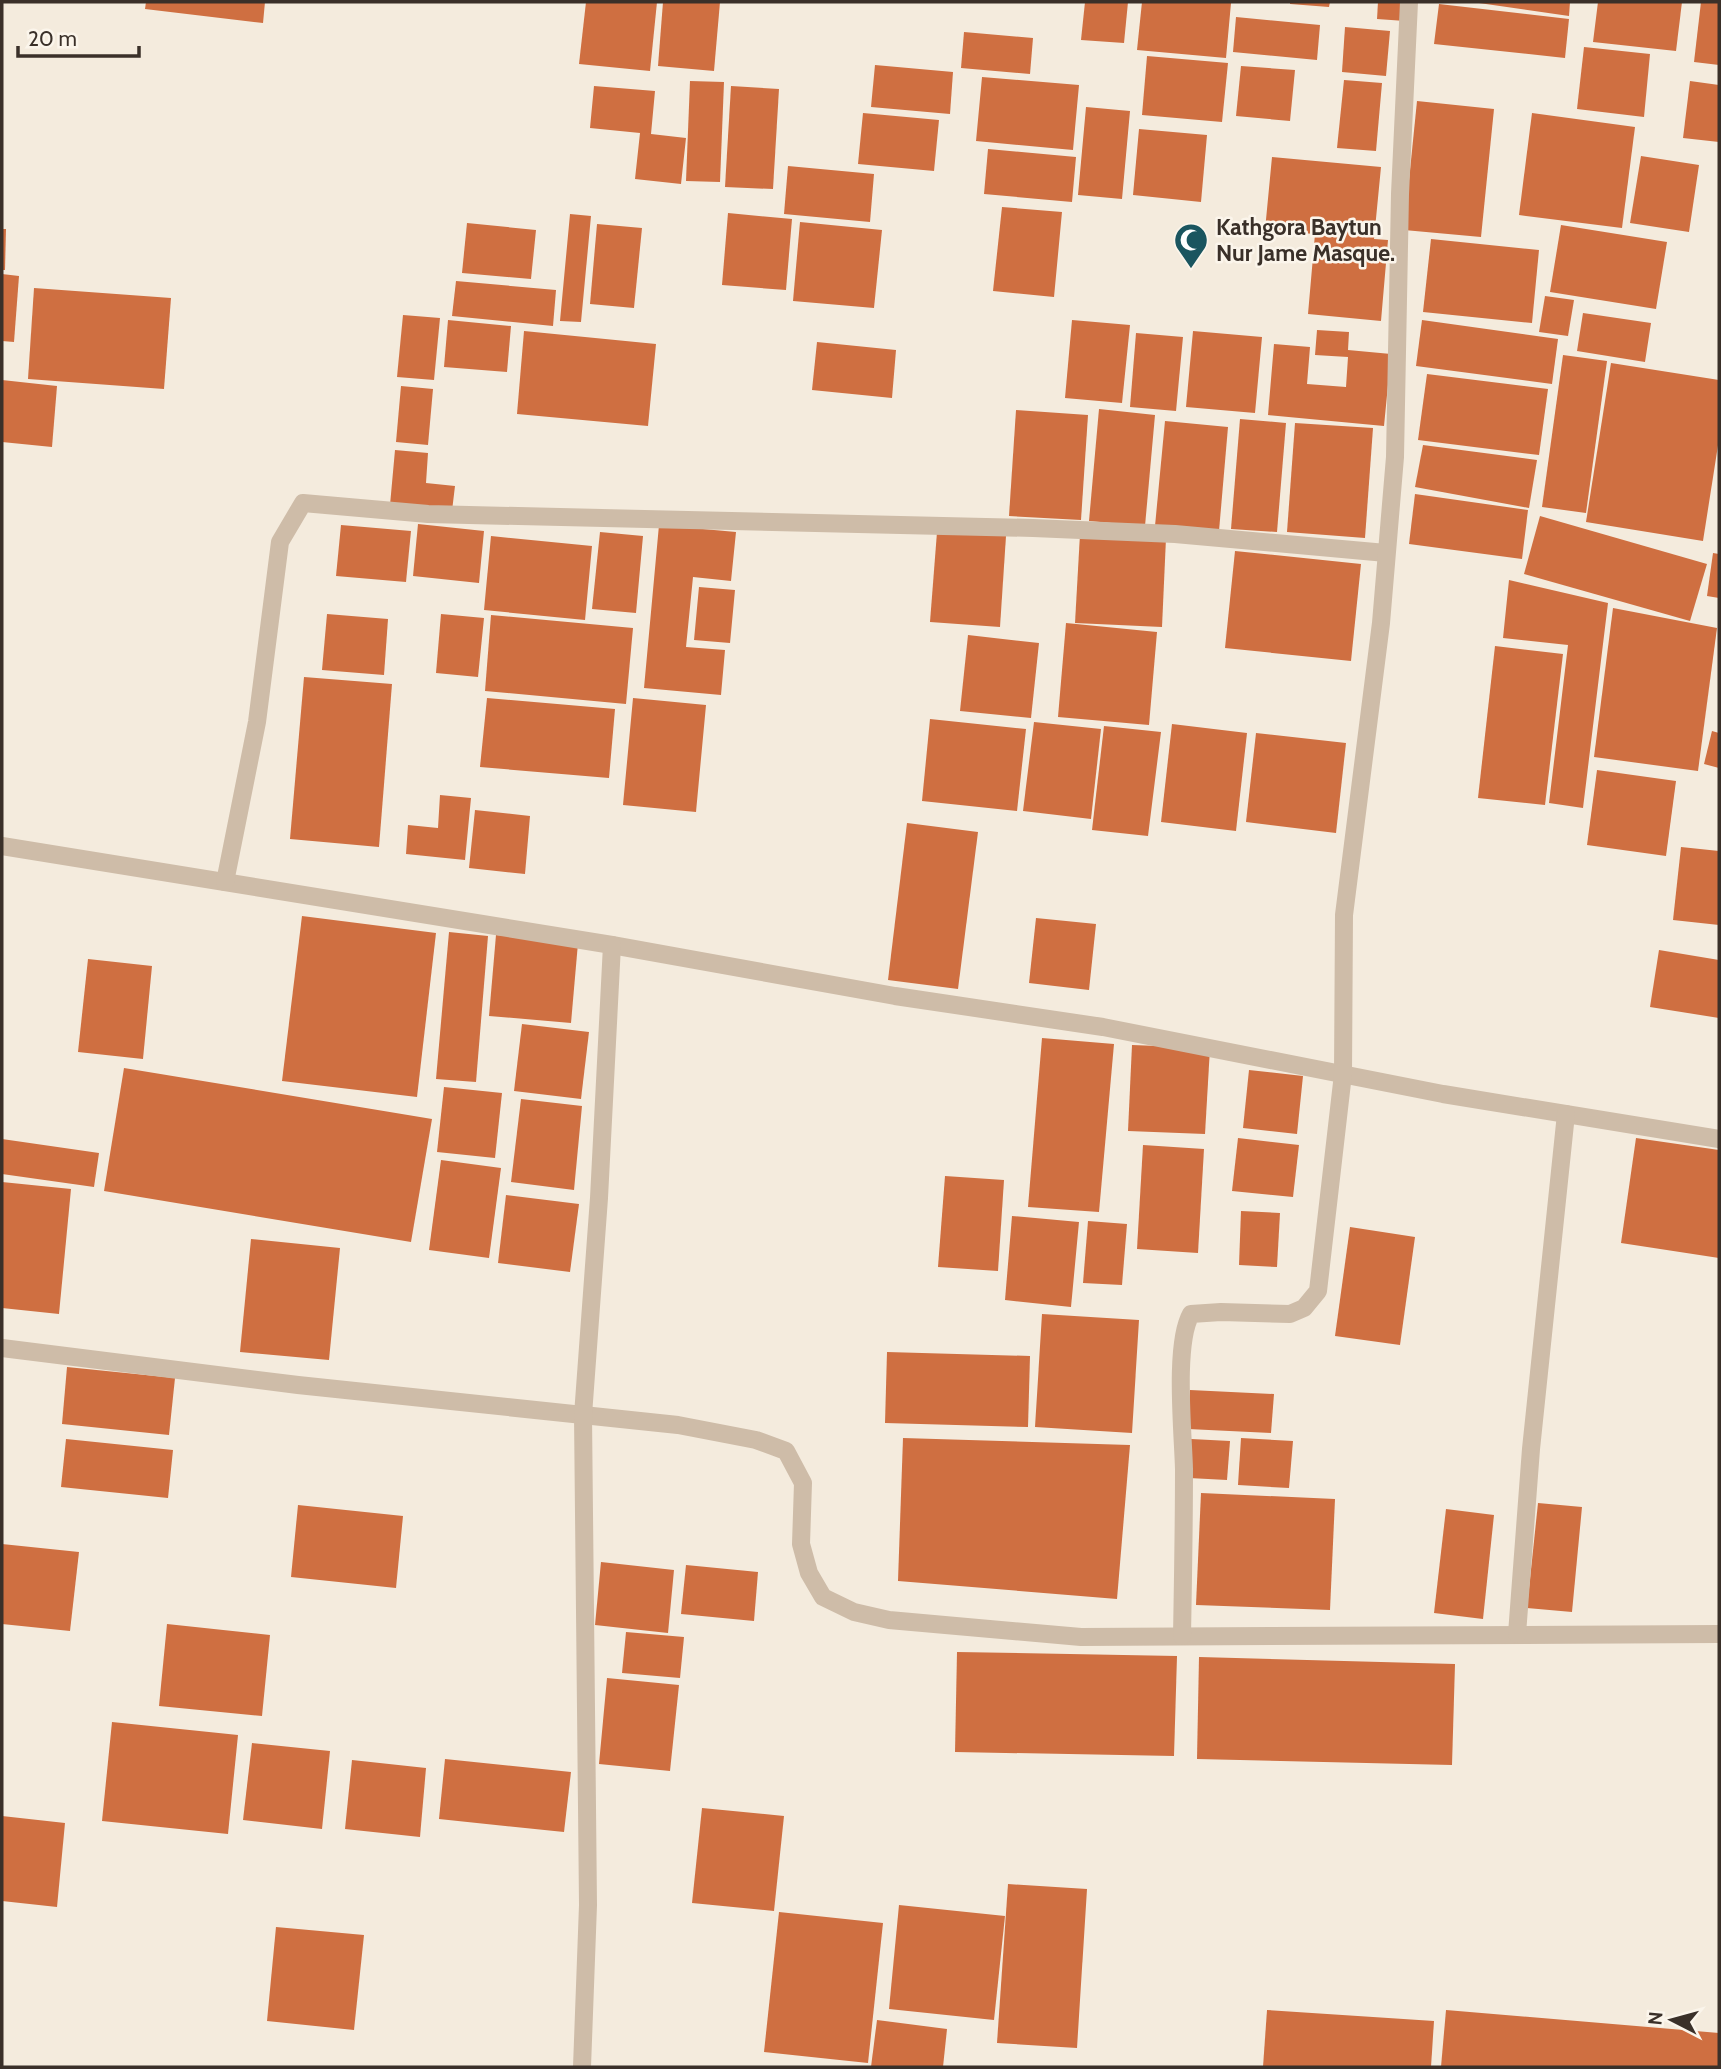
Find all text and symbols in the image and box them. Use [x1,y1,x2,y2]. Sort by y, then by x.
scale bar [18,14,138,58]
text: 20 m [28,26,77,51]
place label: Kathgora Baytun Nur Jame Masque. [1216,213,1395,267]
mosque icon: Kathgora Baytun Nur Jame Masque. [1172,221,1210,270]
north arrow [1637,1985,1707,2055]
text: N [1643,2010,1668,2026]

